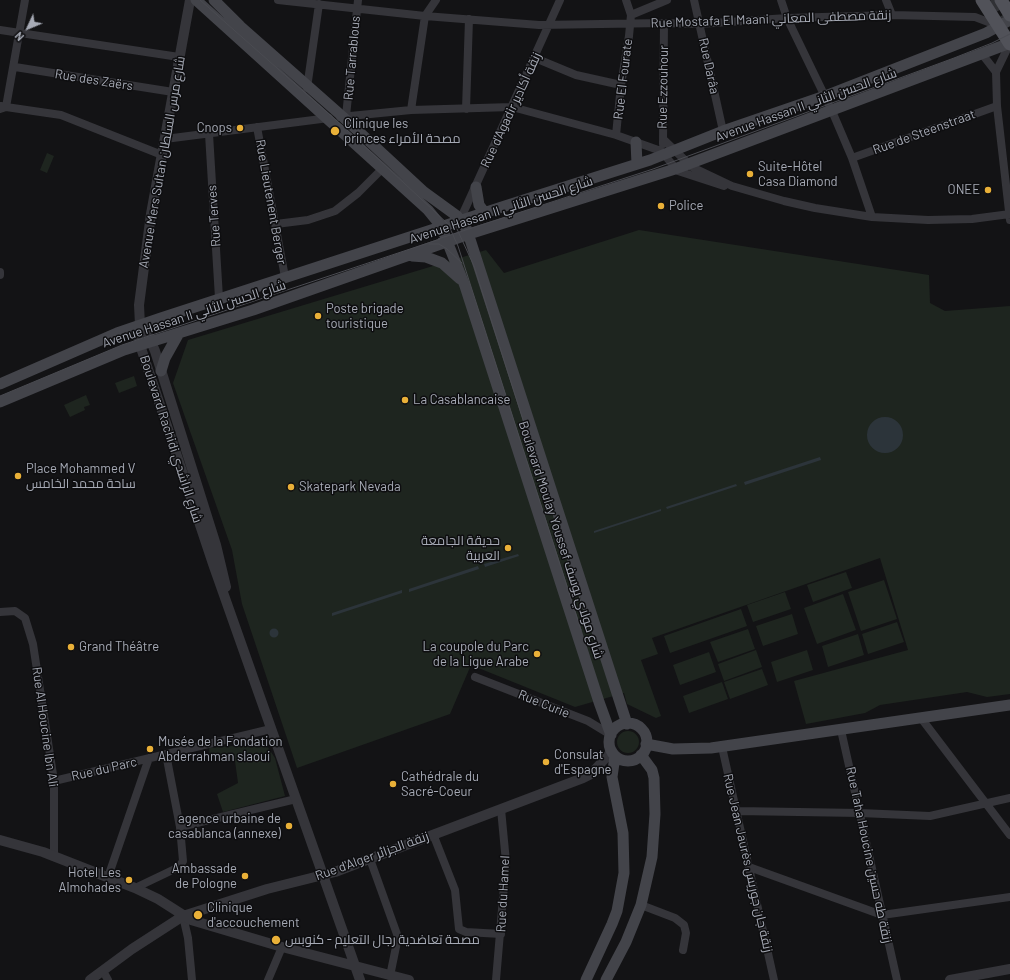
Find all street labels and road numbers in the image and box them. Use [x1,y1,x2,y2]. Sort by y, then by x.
street label: Rue Mostafa El Maani زنقة مصطفى المعاني [650,7,892,31]
street label: Rue Tarrablous [341,15,363,101]
street label: Rue Darâa [695,36,723,96]
street label: Rue El Fourate [610,38,636,120]
street label: Rue Ezzouhour [654,45,672,129]
street label: Rue d'Agadir زنقة أكادير [477,50,545,170]
street label: Avenue Mers Sultan شارع مرس السلطان [136,55,188,269]
street label: Avenue Hassan II شارع الحسن الثاني [713,65,899,145]
street label: Rue des Zaërs [54,66,134,94]
street label: Rue de Steenstraat [871,106,977,158]
street label: Rue Lieutenent Berger [252,138,290,266]
street label: Avenue Hassan II شارع الحسن الثاني [407,173,595,247]
street label: Rue Terves [204,185,224,247]
street label: Avenue Hassan II شارع الحسن الثاني [100,277,288,351]
street label: Boulevard Rachidi شارع الراشدي [136,353,206,525]
street label: Boulevard Moulay Youssef شارع مولاي يوسف [515,419,607,661]
street label: Rue Al Houcine Ibn Ali [29,666,61,788]
street label: Rue Curie [516,687,572,721]
street label: Rue du Parc [70,754,138,784]
street label: Rue Taha Houcine زنقة طه حسين [843,765,895,945]
street label: Rue Jean Jaurès زنقة جان جوريس [720,772,776,954]
street label: Rue d'Alger زنقة الجزائر [313,828,431,884]
street label: Rue du Hamel [493,855,513,933]

